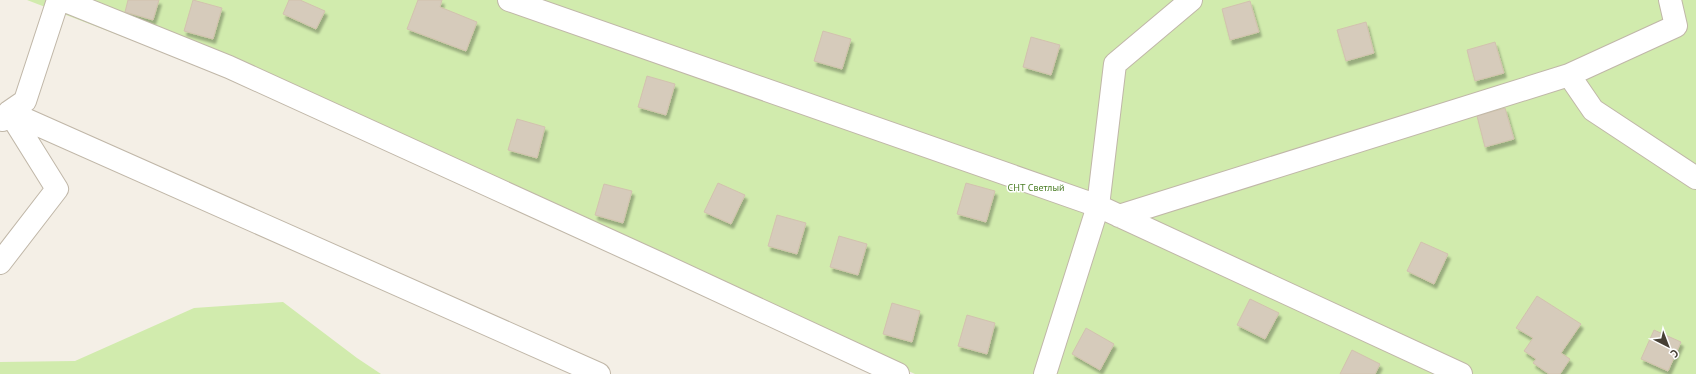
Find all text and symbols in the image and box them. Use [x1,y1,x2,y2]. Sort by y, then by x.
park label: СНТ Светлый [1008,181,1064,194]
north arrow [1648,326,1688,366]
text: С [1668,346,1682,361]

